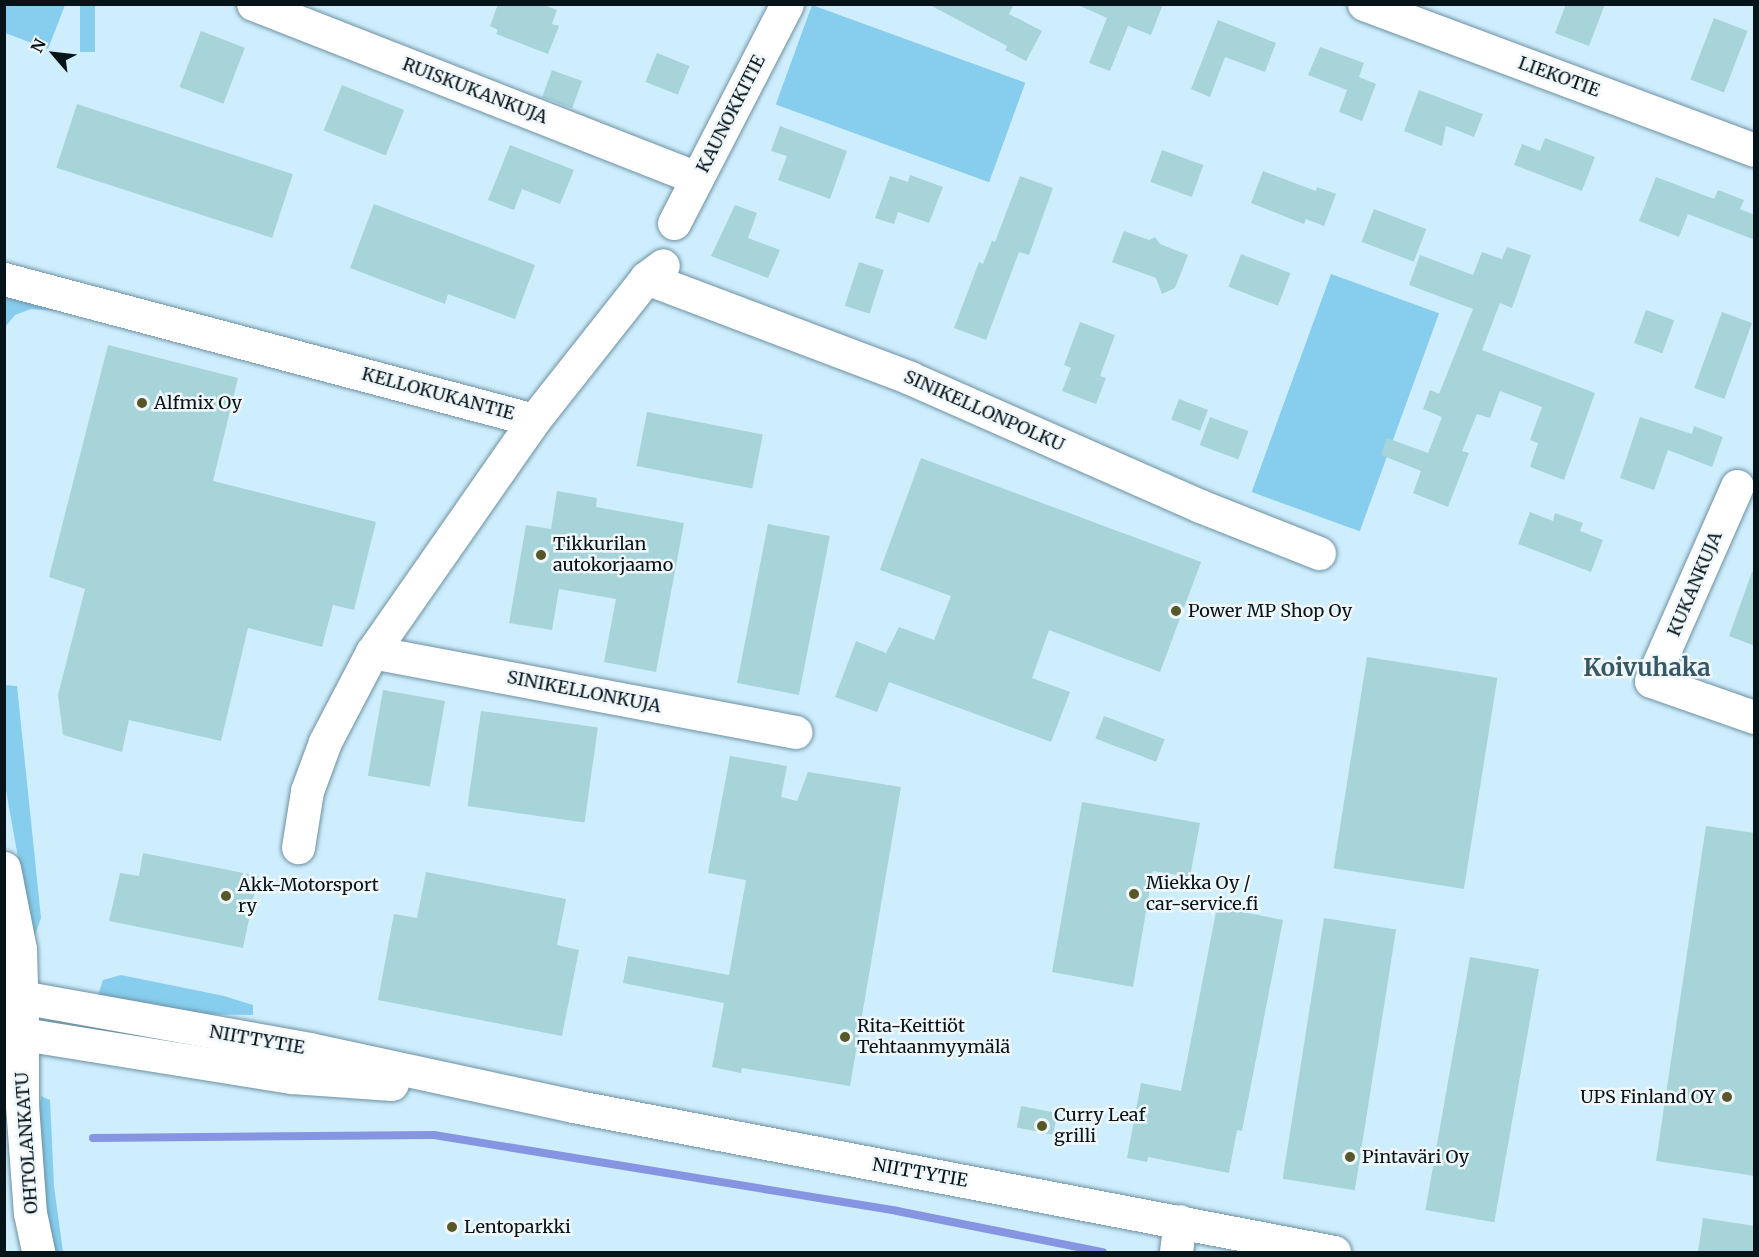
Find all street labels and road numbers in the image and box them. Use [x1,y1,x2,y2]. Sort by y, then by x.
street label: KAUNOKKITIE [692,52,770,176]
street label: LIEKOTIE [1515,52,1603,102]
street label: RUISKUKANKUJA [399,53,551,129]
street label: KELLOKUKANTIE [359,363,517,425]
street label: SINIKELLONPOLKU [900,366,1068,456]
street label: KUKANKUJA [1663,528,1727,640]
street label: SINIKELLONKUJA [505,666,663,718]
street label: NIITTYTIE [208,1021,306,1059]
street label: OHTOLANKATU [11,1071,43,1215]
street label: NIITTYTIE [871,1154,969,1192]

